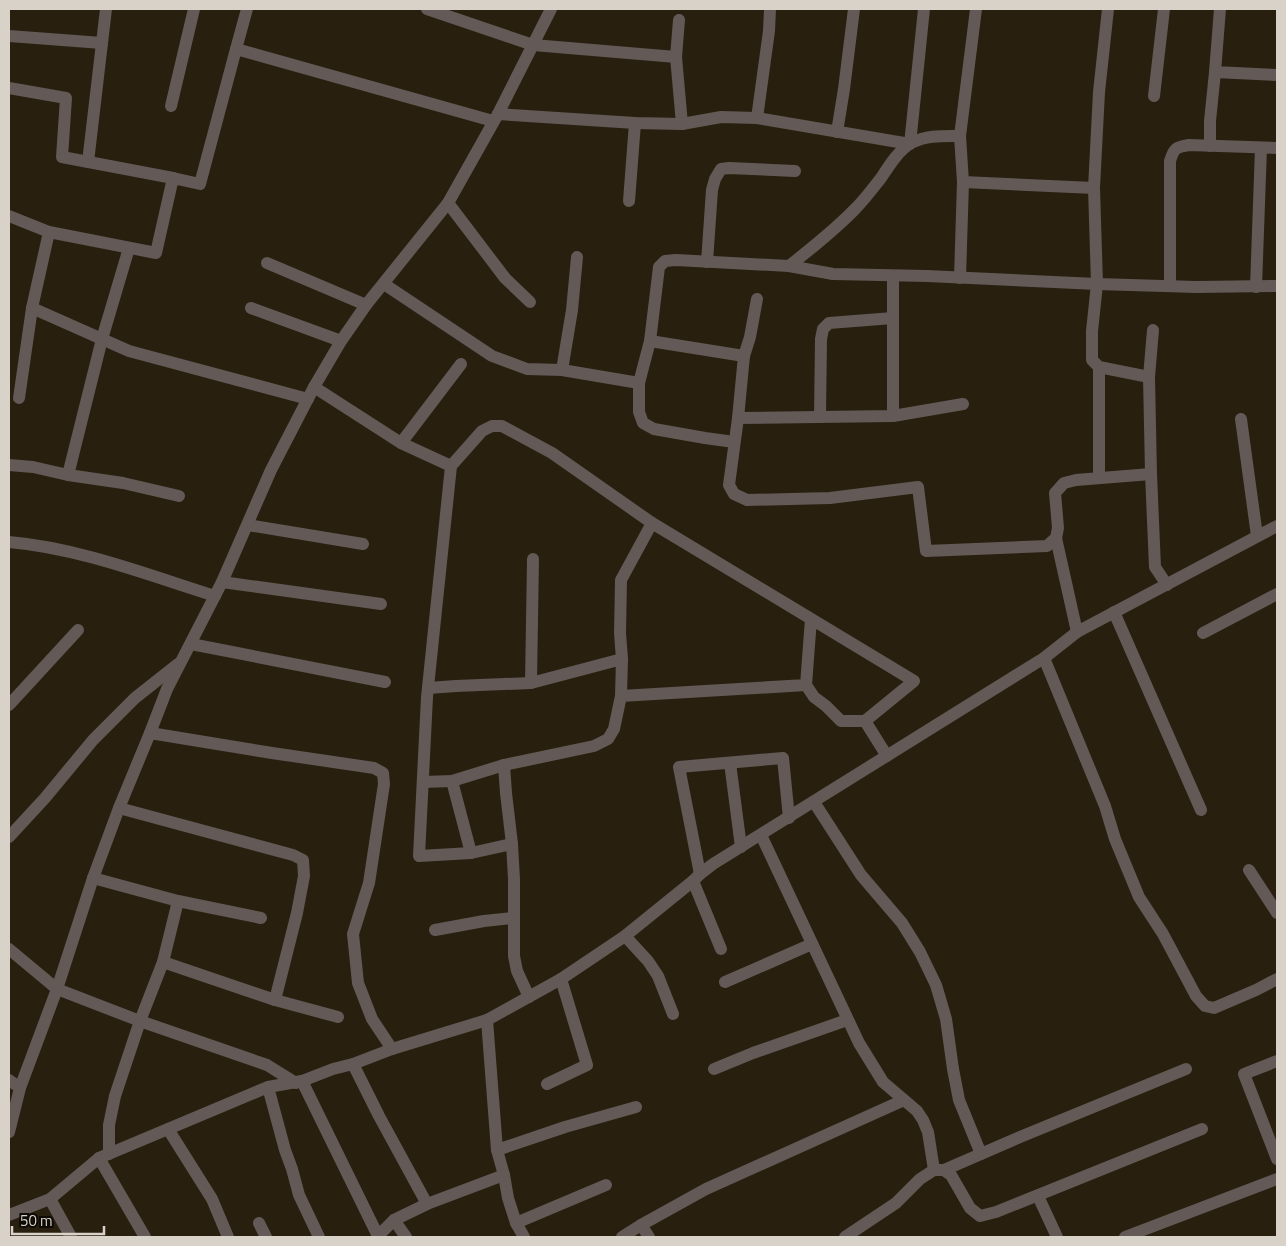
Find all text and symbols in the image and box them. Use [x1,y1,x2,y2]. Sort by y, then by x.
scale bar [12,1204,105,1236]
text: 50 m [20,1209,53,1232]

